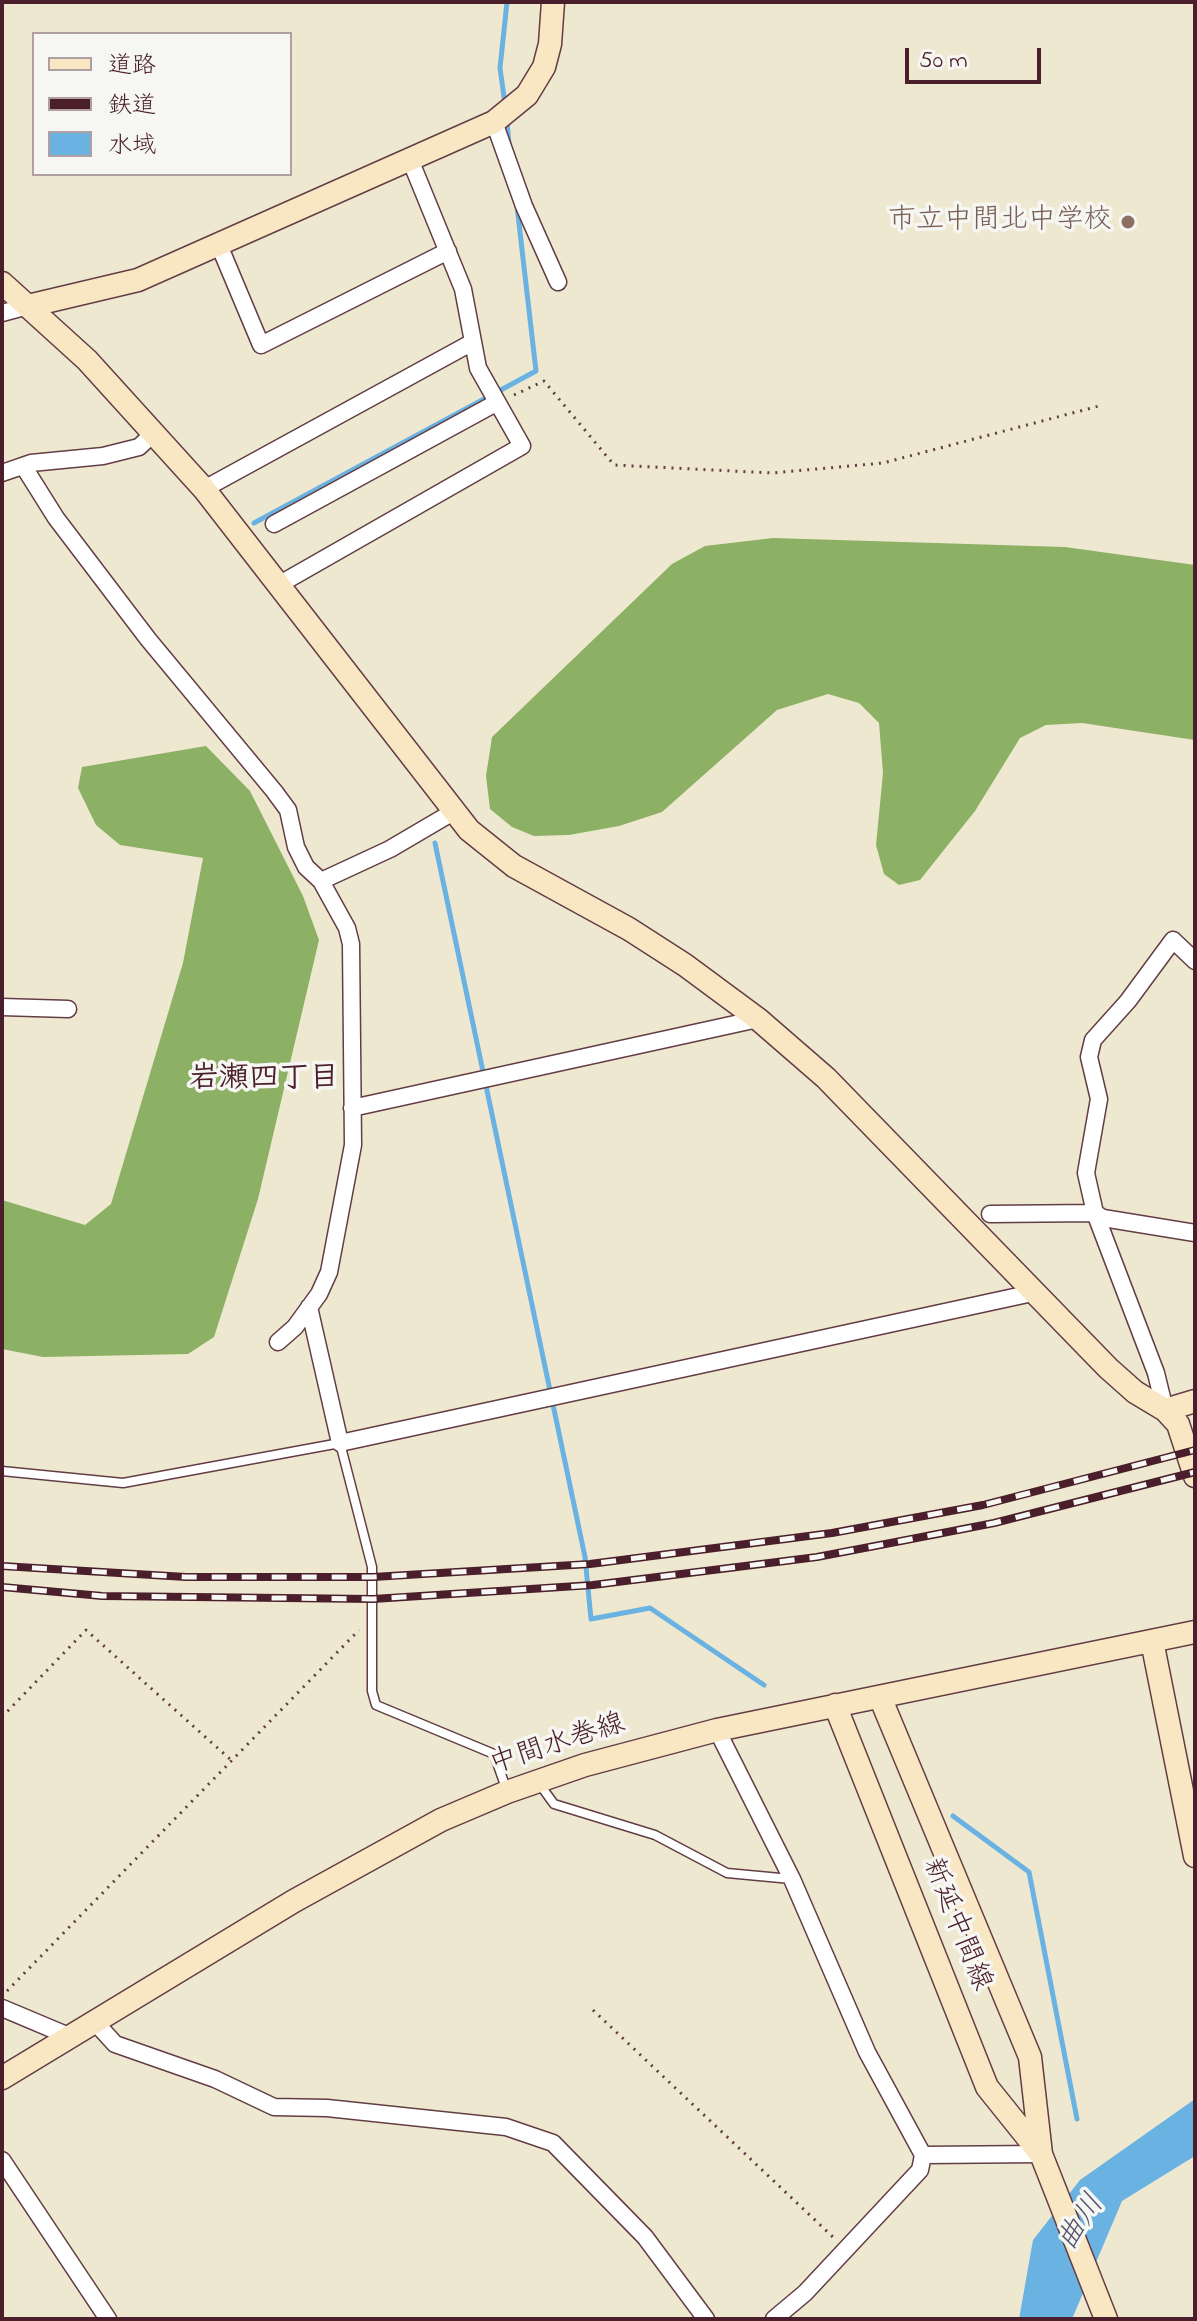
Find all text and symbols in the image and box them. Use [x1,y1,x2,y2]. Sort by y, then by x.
legend [32,32,292,176]
scale bar [909,32,1045,82]
text: 50 m [919,44,968,79]
text: 道路 [108,49,156,84]
text: 鉄道 [108,89,156,124]
text: 水域 [108,129,156,164]
place label: 市立中間北中学校 [888,205,1112,239]
marker: 市立中間北中学校 [1119,213,1137,231]
district label: 岩瀬四丁目 [189,1063,339,1099]
street label: 中間水巻線 [486,1708,630,1784]
street label: 新延中間線 [913,1854,997,1996]
water label: 曲川 [1052,2189,1114,2259]

